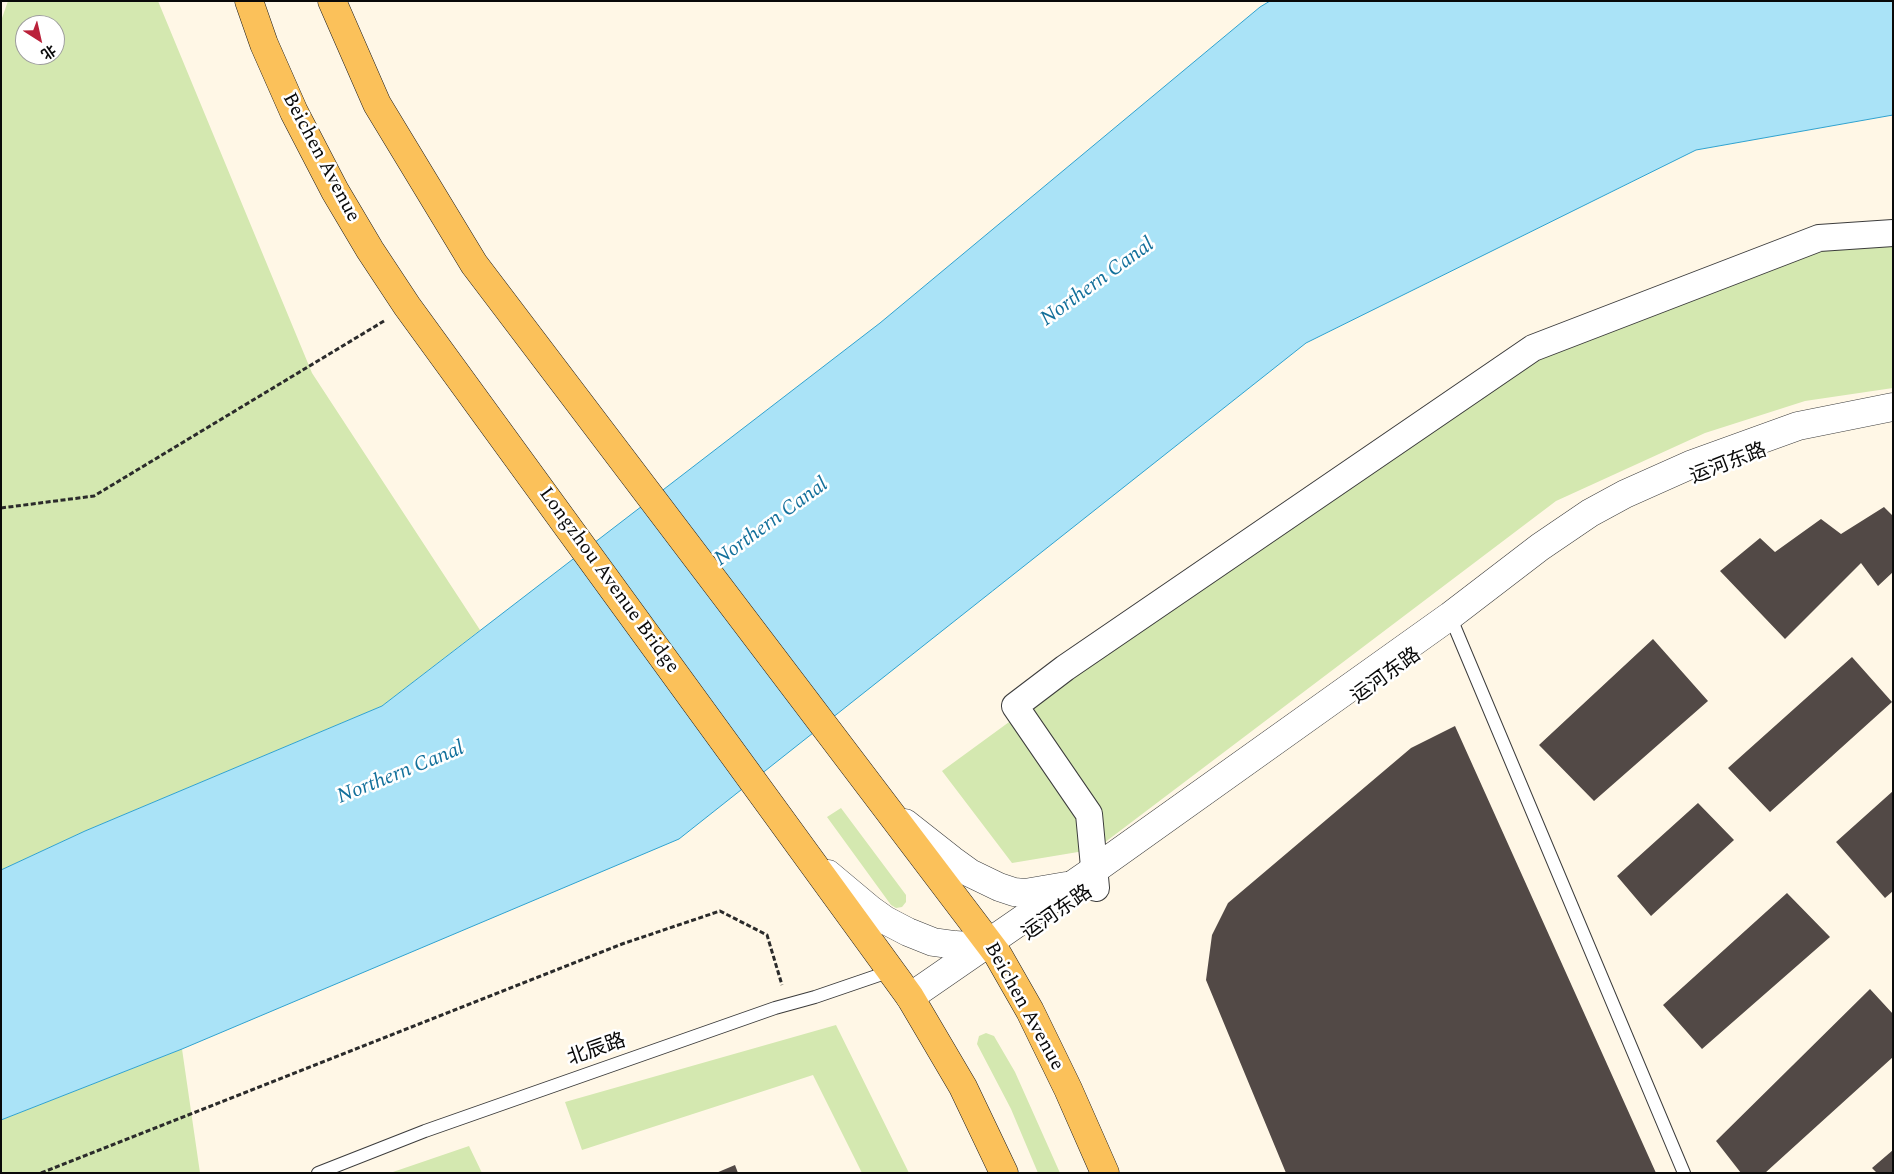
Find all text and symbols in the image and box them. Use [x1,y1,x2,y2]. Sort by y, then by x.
north arrow [15,15,65,65]
text: 北 [37,39,60,64]
street label: Beichen Avenue [276,89,364,227]
water label: Northern Canal [1036,233,1160,333]
street label: 运河东路 [1687,439,1771,491]
water label: Northern Canal [710,473,834,573]
street label: Longzhou Avenue Bridge [533,483,683,679]
street label: 运河东路 [1348,644,1426,710]
water label: Northern Canal [334,737,468,811]
street label: 运河东路 [1018,881,1098,947]
street label: Beichen Avenue [978,939,1068,1075]
street label: 北辰路 [565,1030,629,1072]

